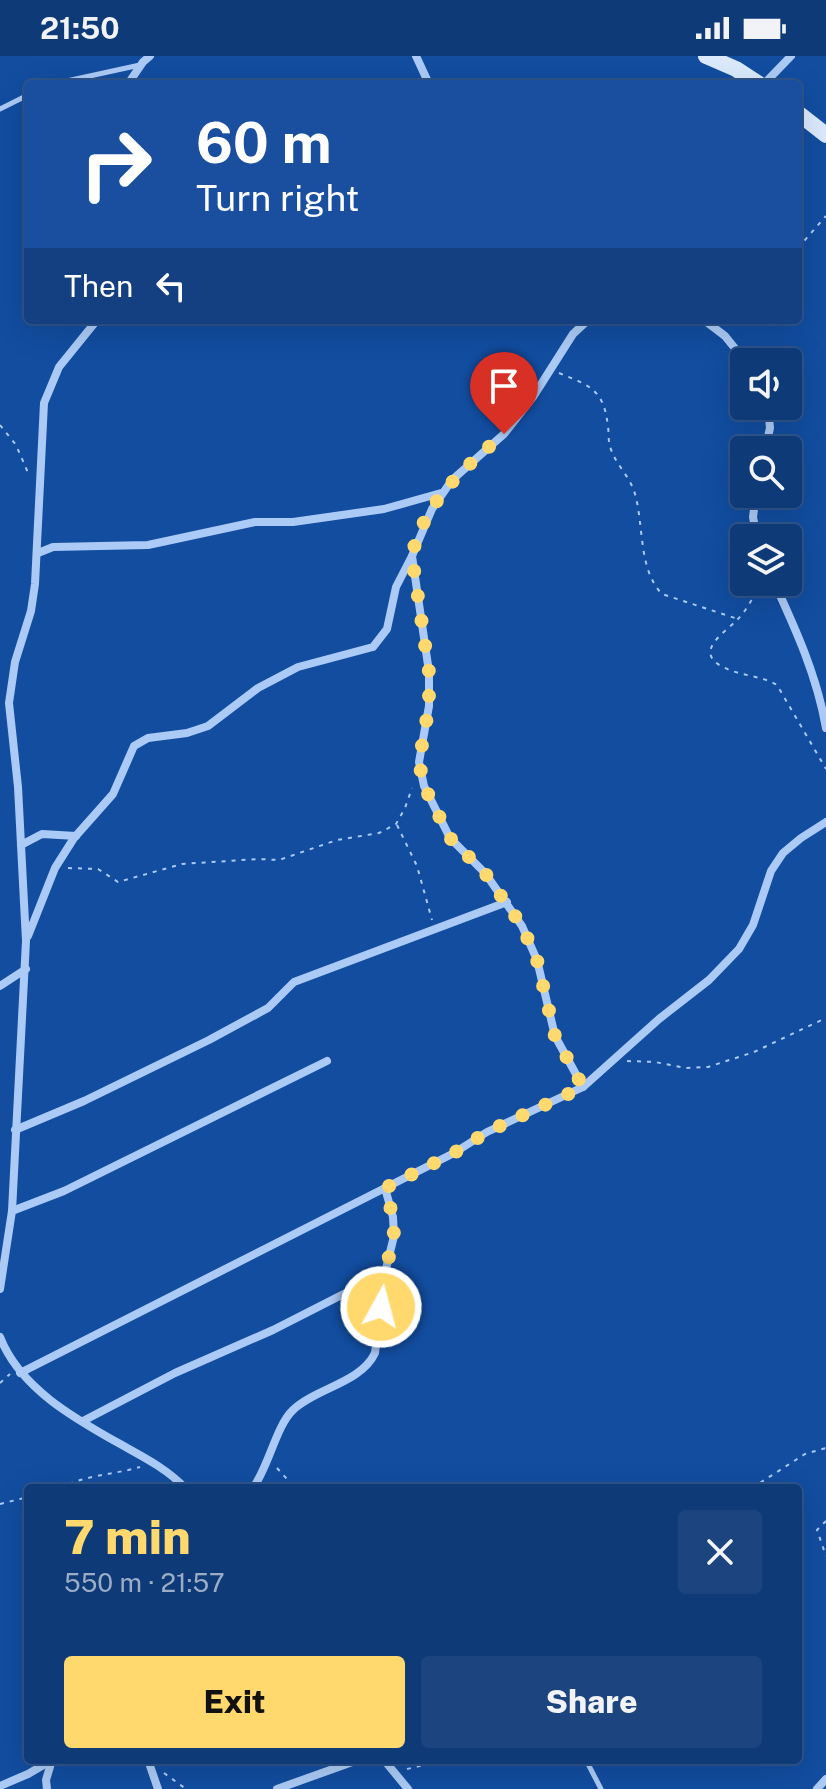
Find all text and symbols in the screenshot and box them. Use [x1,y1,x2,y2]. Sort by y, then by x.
text: 21:50 [40,10,120,46]
text: 60 m [196,110,332,176]
icon: right [64,112,168,216]
text: Turn right [196,177,359,219]
icon: left [149,264,193,308]
text: Then [64,268,133,304]
map controls [730,348,802,596]
button: sound [730,348,802,420]
pin [470,352,538,434]
icon: arrive [482,364,526,408]
button: search [730,436,802,508]
button: layers [730,524,802,596]
position arrow [339,1265,423,1349]
text: 7 min [64,1508,191,1565]
button: close [678,1510,762,1594]
text: 550 m · 21:57 [64,1567,225,1598]
button: Exit [64,1656,405,1748]
button: Share [421,1656,762,1748]

